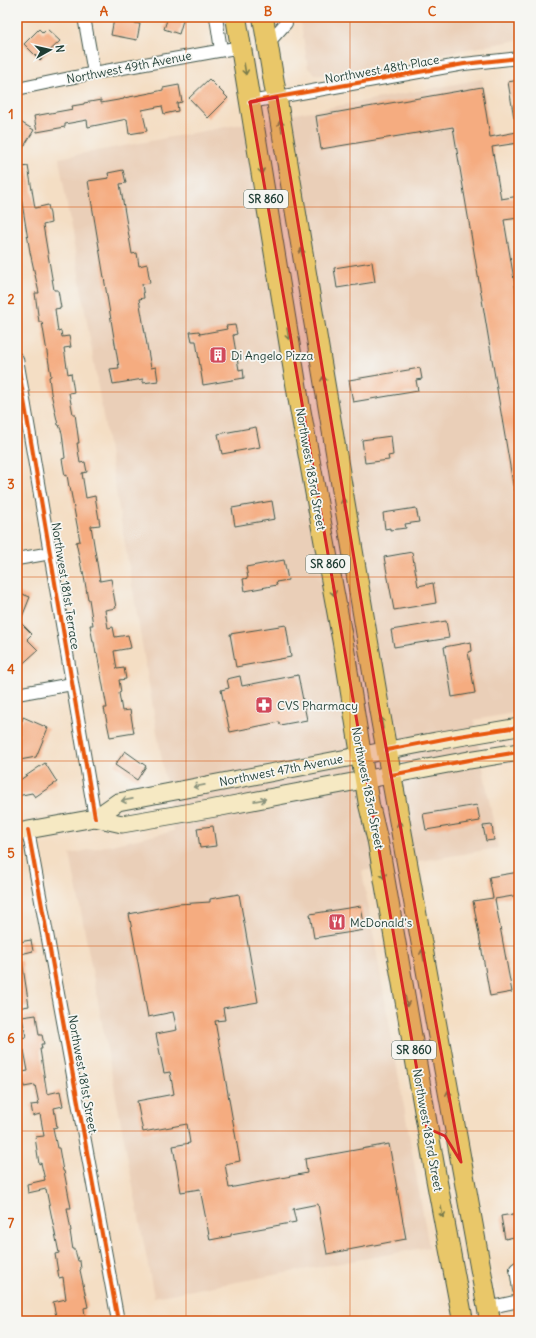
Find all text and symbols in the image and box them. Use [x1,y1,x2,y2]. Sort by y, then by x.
text: A [100,3,109,20]
text: B [264,3,273,20]
text: C [428,3,437,20]
north arrow [30,30,70,70]
text: N [52,44,67,53]
street label: Northwest 49th Avenue [65,48,193,86]
street label: Northwest 48th Place [324,52,440,86]
one-way arrow [241,62,249,75]
text: 1 [8,106,14,123]
one-way arrow [277,119,285,132]
one-way arrow [257,161,265,174]
road number: SR 860 [244,190,288,208]
one-way arrow [298,248,306,261]
text: 2 [7,291,15,308]
one-way arrow [284,327,292,340]
building icon: Di Angelo Pizza [208,345,228,365]
place label: Di Angelo Pizza [231,348,313,363]
one-way arrow [319,376,327,389]
street label: Northwest 183rd Street [293,407,329,531]
text: 3 [7,476,15,493]
one-way arrow [340,498,348,511]
street label: Northwest 181st Terrace [49,521,83,651]
road number: SR 860 [306,555,350,573]
one-way arrow [329,583,337,596]
text: 4 [7,661,15,678]
pharmacy icon: CVS Pharmacy [254,695,274,715]
place label: CVS Pharmacy [277,698,358,713]
one-way arrow [378,717,386,730]
street label: Northwest 183rd Street [349,726,387,850]
street label: Northwest 47th Avenue [218,751,344,789]
one-way arrow [193,782,206,790]
one-way arrow [253,795,266,803]
one-way arrow [121,796,134,804]
one-way arrow [396,821,404,834]
text: 5 [7,845,15,862]
one-way arrow [380,866,388,879]
restaurant icon: McDonald's [327,912,347,932]
place label: McDonald's [350,915,412,930]
one-way arrow [419,949,427,962]
one-way arrow [402,994,410,1007]
street label: Northwest 181st Street [65,1014,101,1134]
text: 6 [7,1030,15,1047]
road number: SR 860 [392,1041,436,1059]
street label: Northwest 183rd Street [410,1068,446,1192]
one-way arrow [445,1090,453,1103]
one-way arrow [439,1205,447,1218]
text: 7 [8,1215,15,1232]

